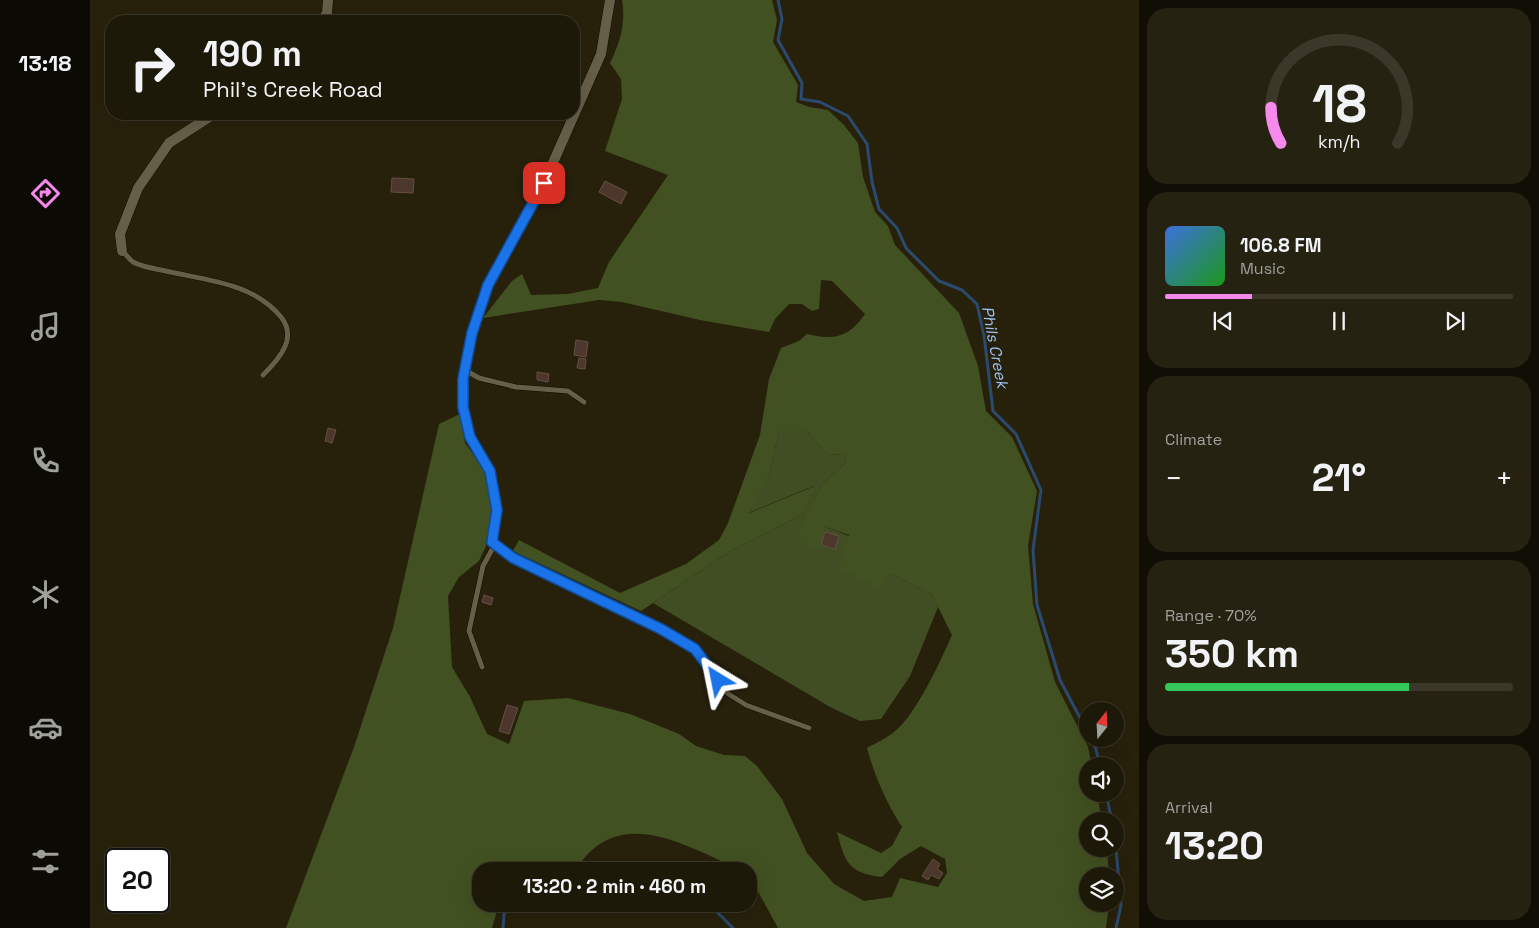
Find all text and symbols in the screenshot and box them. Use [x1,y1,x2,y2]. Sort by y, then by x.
text: 190 m [203,32,302,76]
icon: right [120,35,185,100]
text: 13:18 [18,49,72,77]
text: 18 [1312,71,1366,137]
text: Phil's Creek Road [203,75,383,103]
text: km/h [1318,130,1360,153]
pin [523,162,565,204]
icon: arrive [530,169,558,197]
icon: directions [28,176,63,211]
text: 106.8 FM [1240,233,1321,258]
text: Music [1240,258,1286,279]
water label: Phils Creek [977,304,1014,392]
icon: previous [1209,307,1237,335]
icon: pause [1325,307,1353,335]
icon: next [1441,307,1469,335]
icon: music [28,309,63,344]
text: Climate [1165,429,1222,450]
icon: phone [28,443,63,478]
text: 21° [1312,454,1366,502]
text: − [1165,460,1182,496]
text: + [1496,460,1513,496]
icon: climate [28,577,63,612]
text: Range · 70% [1165,605,1257,626]
text: 350 km [1165,630,1299,678]
position arrow [691,653,743,705]
north arrow [1079,702,1124,748]
map controls [1079,702,1124,912]
icon: car [28,710,63,745]
button: sound [1079,757,1124,802]
text: Arrival [1165,797,1213,818]
button: search [1079,812,1124,857]
text: 13:20 [1165,822,1264,870]
icon: filters [28,844,63,879]
speed limit sign: 20 [105,848,170,913]
button: layers [1079,867,1124,912]
text: 13:20 · 2 min · 460 m [523,874,706,899]

